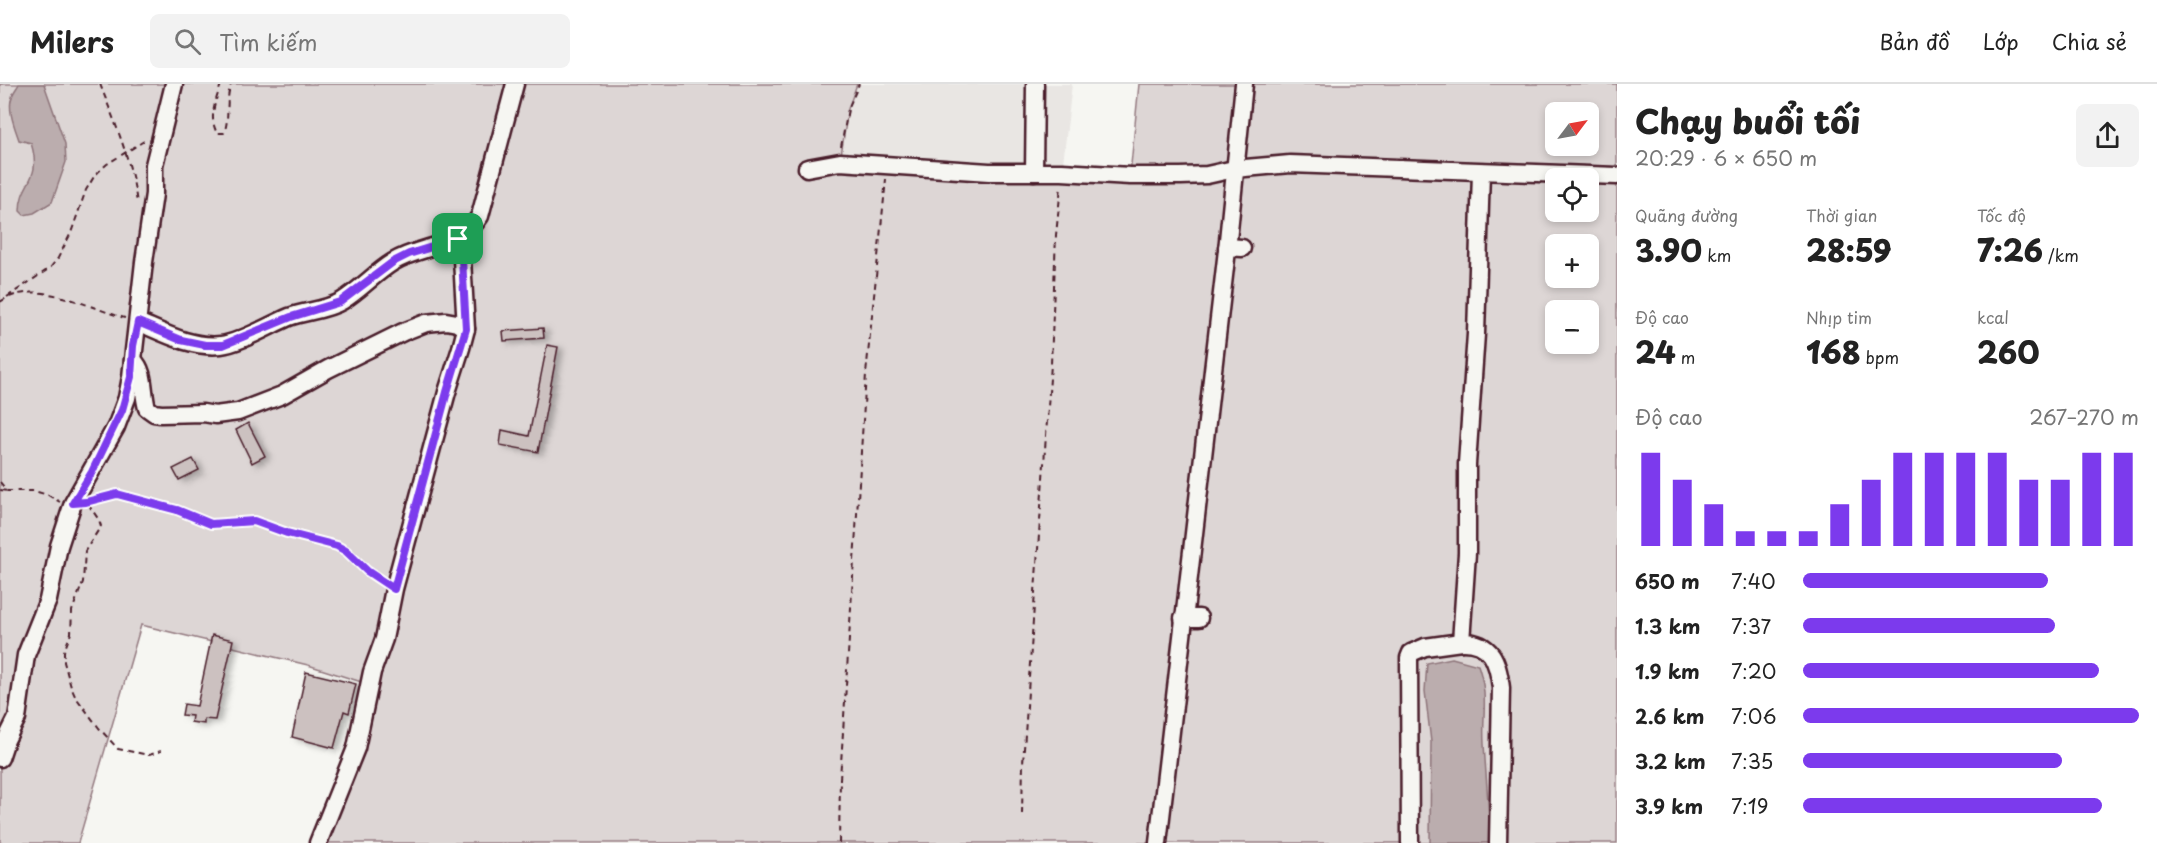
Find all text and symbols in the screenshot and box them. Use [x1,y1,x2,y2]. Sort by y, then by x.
search box [150,14,570,68]
text: Milers [30,20,114,63]
icon: search [171,25,204,58]
text: Tìm kiếm [219,25,317,58]
text: Bản đồ [1879,25,1950,57]
text: Lớp [1983,25,2019,57]
text: Chia sẻ [2052,25,2127,57]
text: Chạy buổi tối [1635,95,1860,145]
north arrow [1545,102,1599,156]
map controls [1545,102,1599,354]
button: share [2076,104,2139,167]
text: 20:29 · 6 × 650 m [1635,143,1817,173]
button: locate [1545,168,1599,222]
text: Quãng đường [1635,203,1738,227]
text: Thời gian [1806,203,1877,227]
text: Tốc độ [1977,203,2026,227]
pin [432,213,483,264]
icon: arrive [441,222,474,255]
text: 3.90 [1635,227,1702,272]
text: 28:59 [1806,227,1891,272]
text: 7:26 [1977,227,2043,272]
button: + [1545,234,1599,288]
text: km [1702,243,1731,267]
text: /km [2043,243,2079,267]
button: − [1545,300,1599,354]
text: Độ cao [1635,305,1689,329]
text: Nhịp tim [1806,305,1872,329]
text: kcal [1977,305,2009,329]
text: 24 [1635,329,1676,374]
text: 168 [1806,329,1861,374]
text: 260 [1977,329,2040,374]
text: m [1676,345,1695,369]
text: bpm [1861,345,1899,369]
text: Độ cao [1635,402,1703,432]
text: 267–270 m [2029,402,2139,432]
text: 650 m [1635,566,1700,596]
text: 7:40 [1731,566,1776,596]
text: 1.3 km [1635,611,1701,641]
text: 7:37 [1731,611,1771,641]
text: 1.9 km [1635,656,1700,686]
text: 7:20 [1731,656,1776,686]
text: 2.6 km [1635,701,1704,731]
text: 7:06 [1731,701,1776,731]
text: 3.2 km [1635,746,1706,776]
text: 7:35 [1731,746,1773,776]
text: 3.9 km [1635,791,1703,821]
text: 7:19 [1731,791,1768,821]

